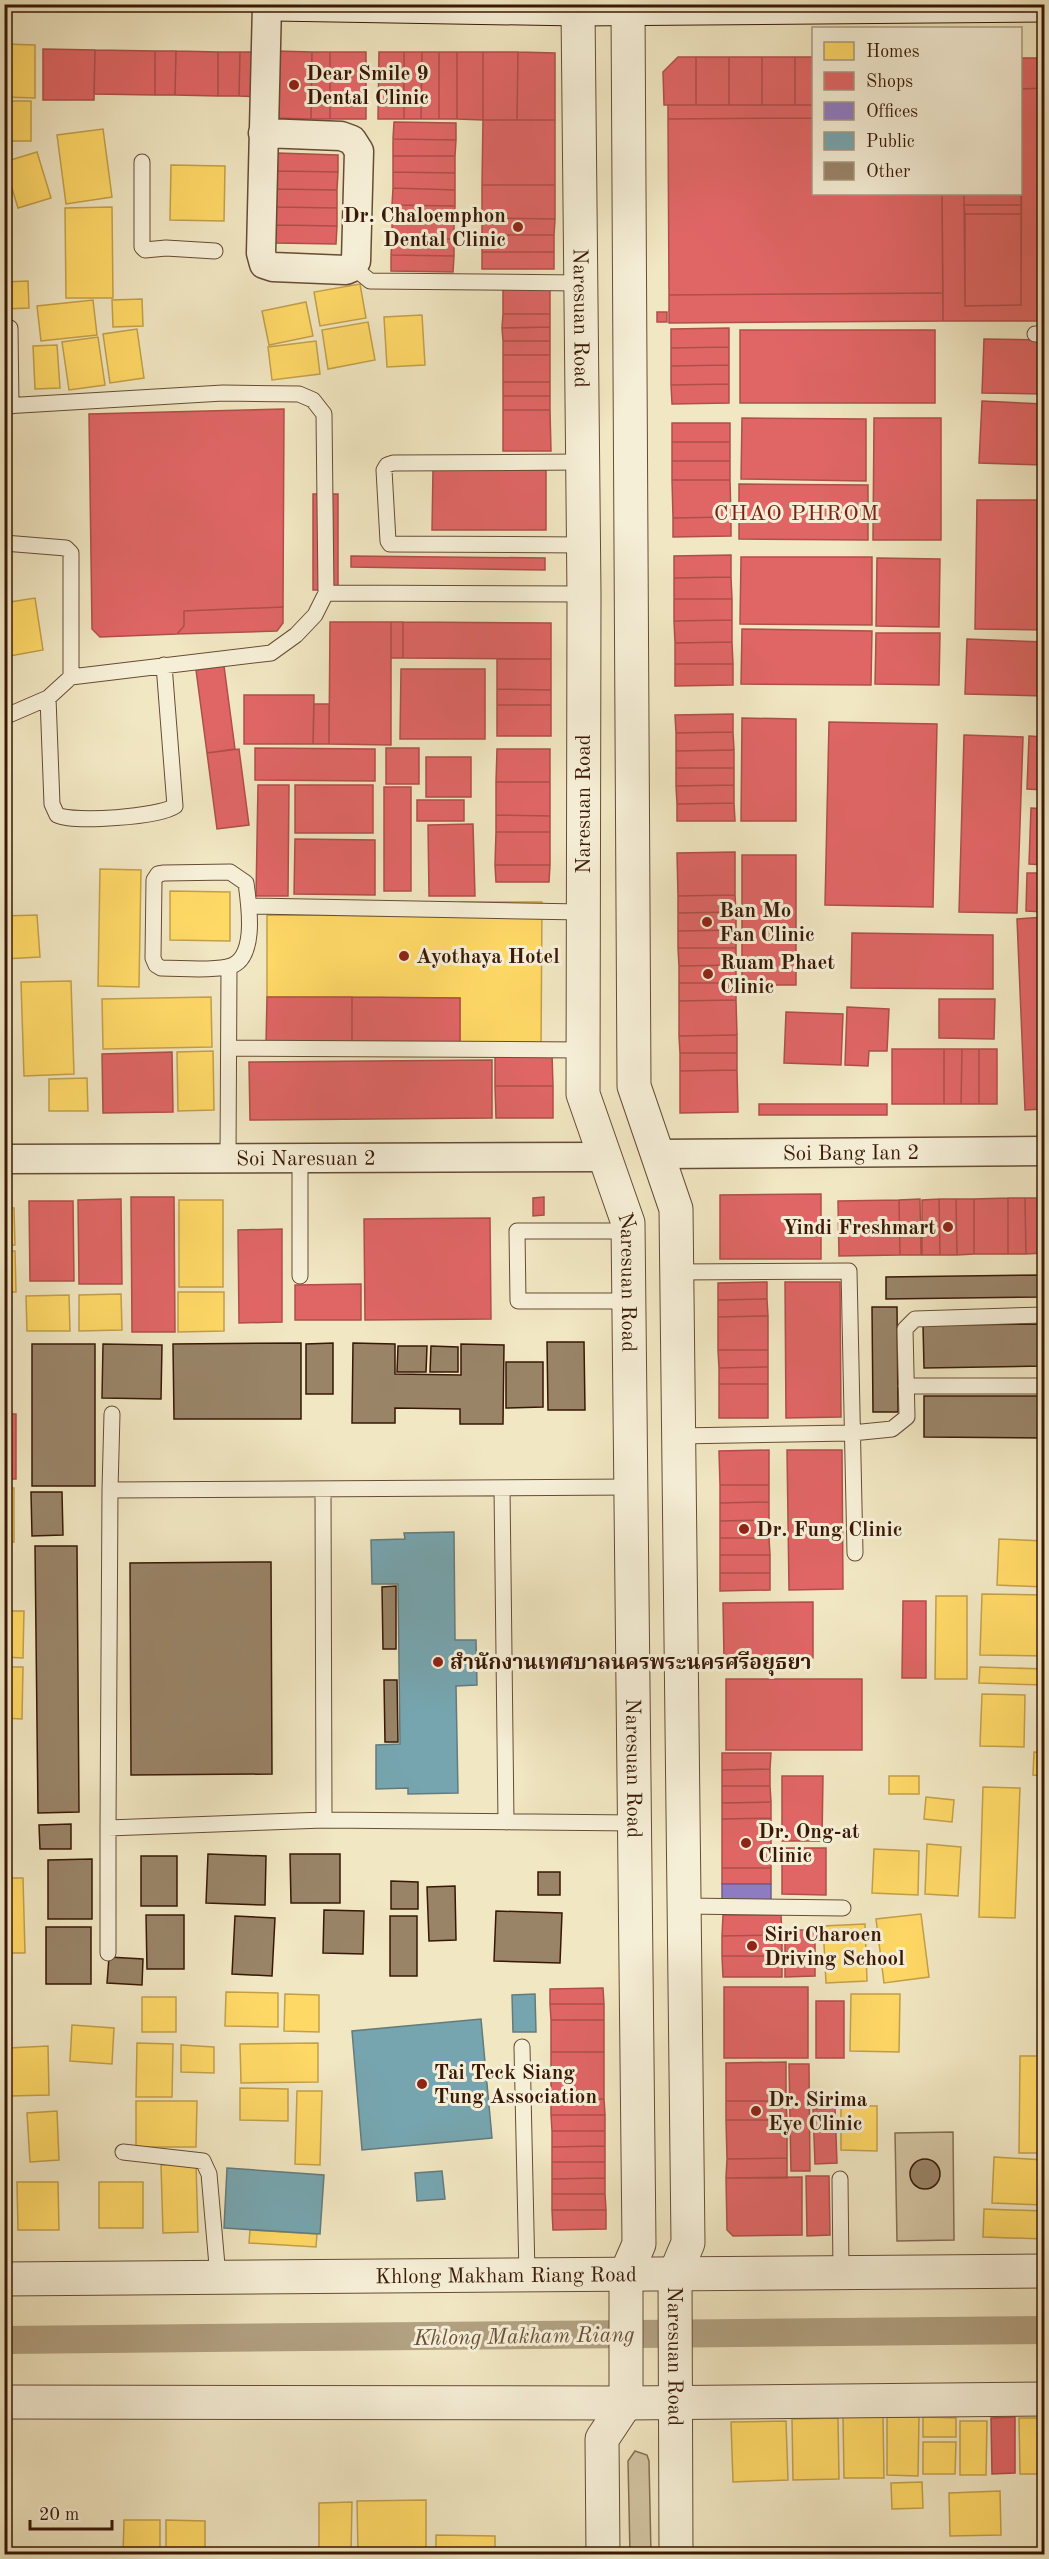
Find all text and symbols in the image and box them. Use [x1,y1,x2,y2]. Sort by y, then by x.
legend [812,27,1022,195]
text: Homes [866,43,920,61]
place label: Dear Smile 9 Dental Clinic [306,64,429,109]
text: Shops [866,73,913,91]
marker: Dear Smile 9 Dental Clinic [287,78,301,92]
text: Offices [866,103,918,121]
text: Public [866,133,915,151]
text: Other [866,163,911,181]
place label: Dr. Chaloemphon Dental Clinic [343,206,506,251]
marker: Dr. Chaloemphon Dental Clinic [511,220,525,234]
street label: Naresuan Road [568,248,591,388]
district label: CHAO PHROM [714,503,880,525]
street label: Naresuan Road [574,734,595,874]
place label: Ban Mo Fan Clinic [719,901,815,946]
marker: Ban Mo Fan Clinic [700,915,714,929]
place label: Ayothaya Hotel [416,947,560,968]
marker: Ayothaya Hotel [397,949,411,963]
place label: Ruam Phaet Clinic [720,953,835,998]
marker: Ruam Phaet Clinic [701,967,715,981]
street label: Soi Bang Ian 2 [783,1143,919,1165]
street label: Soi Naresuan 2 [236,1149,376,1170]
street label: Naresuan Road [613,1210,638,1352]
place label: Yindi Freshmart [783,1218,936,1239]
marker: Yindi Freshmart [941,1220,955,1234]
place label: Dr. Fung Clinic [756,1520,902,1541]
marker: Dr. Fung Clinic [737,1522,751,1536]
place label: สำนักงานเทศบาลนครพระนครศรีอยุธยา [450,1650,811,1676]
marker: สำนักงานเทศบาลนครพระนครศรีอยุธยา [431,1655,445,1669]
street label: Naresuan Road [621,1698,644,1838]
place label: Dr. Ong-at Clinic [758,1822,860,1867]
marker: Dr. Ong-at Clinic [739,1836,753,1850]
place label: Siri Charoen Driving School [764,1925,905,1970]
marker: Siri Charoen Driving School [745,1939,759,1953]
place label: Tai Teck Siang Tung Association [434,2063,597,2108]
marker: Tai Teck Siang Tung Association [415,2077,429,2091]
place label: Dr. Sirima Eye Clinic [768,2090,868,2135]
marker: Dr. Sirima Eye Clinic [749,2104,763,2118]
street label: Khlong Makham Riang Road [375,2265,637,2288]
street label: Naresuan Road [663,2286,685,2426]
water label: Khlong Makham Riang [412,2324,635,2350]
scale bar [30,2493,112,2531]
text: 20 m [39,2506,79,2524]

